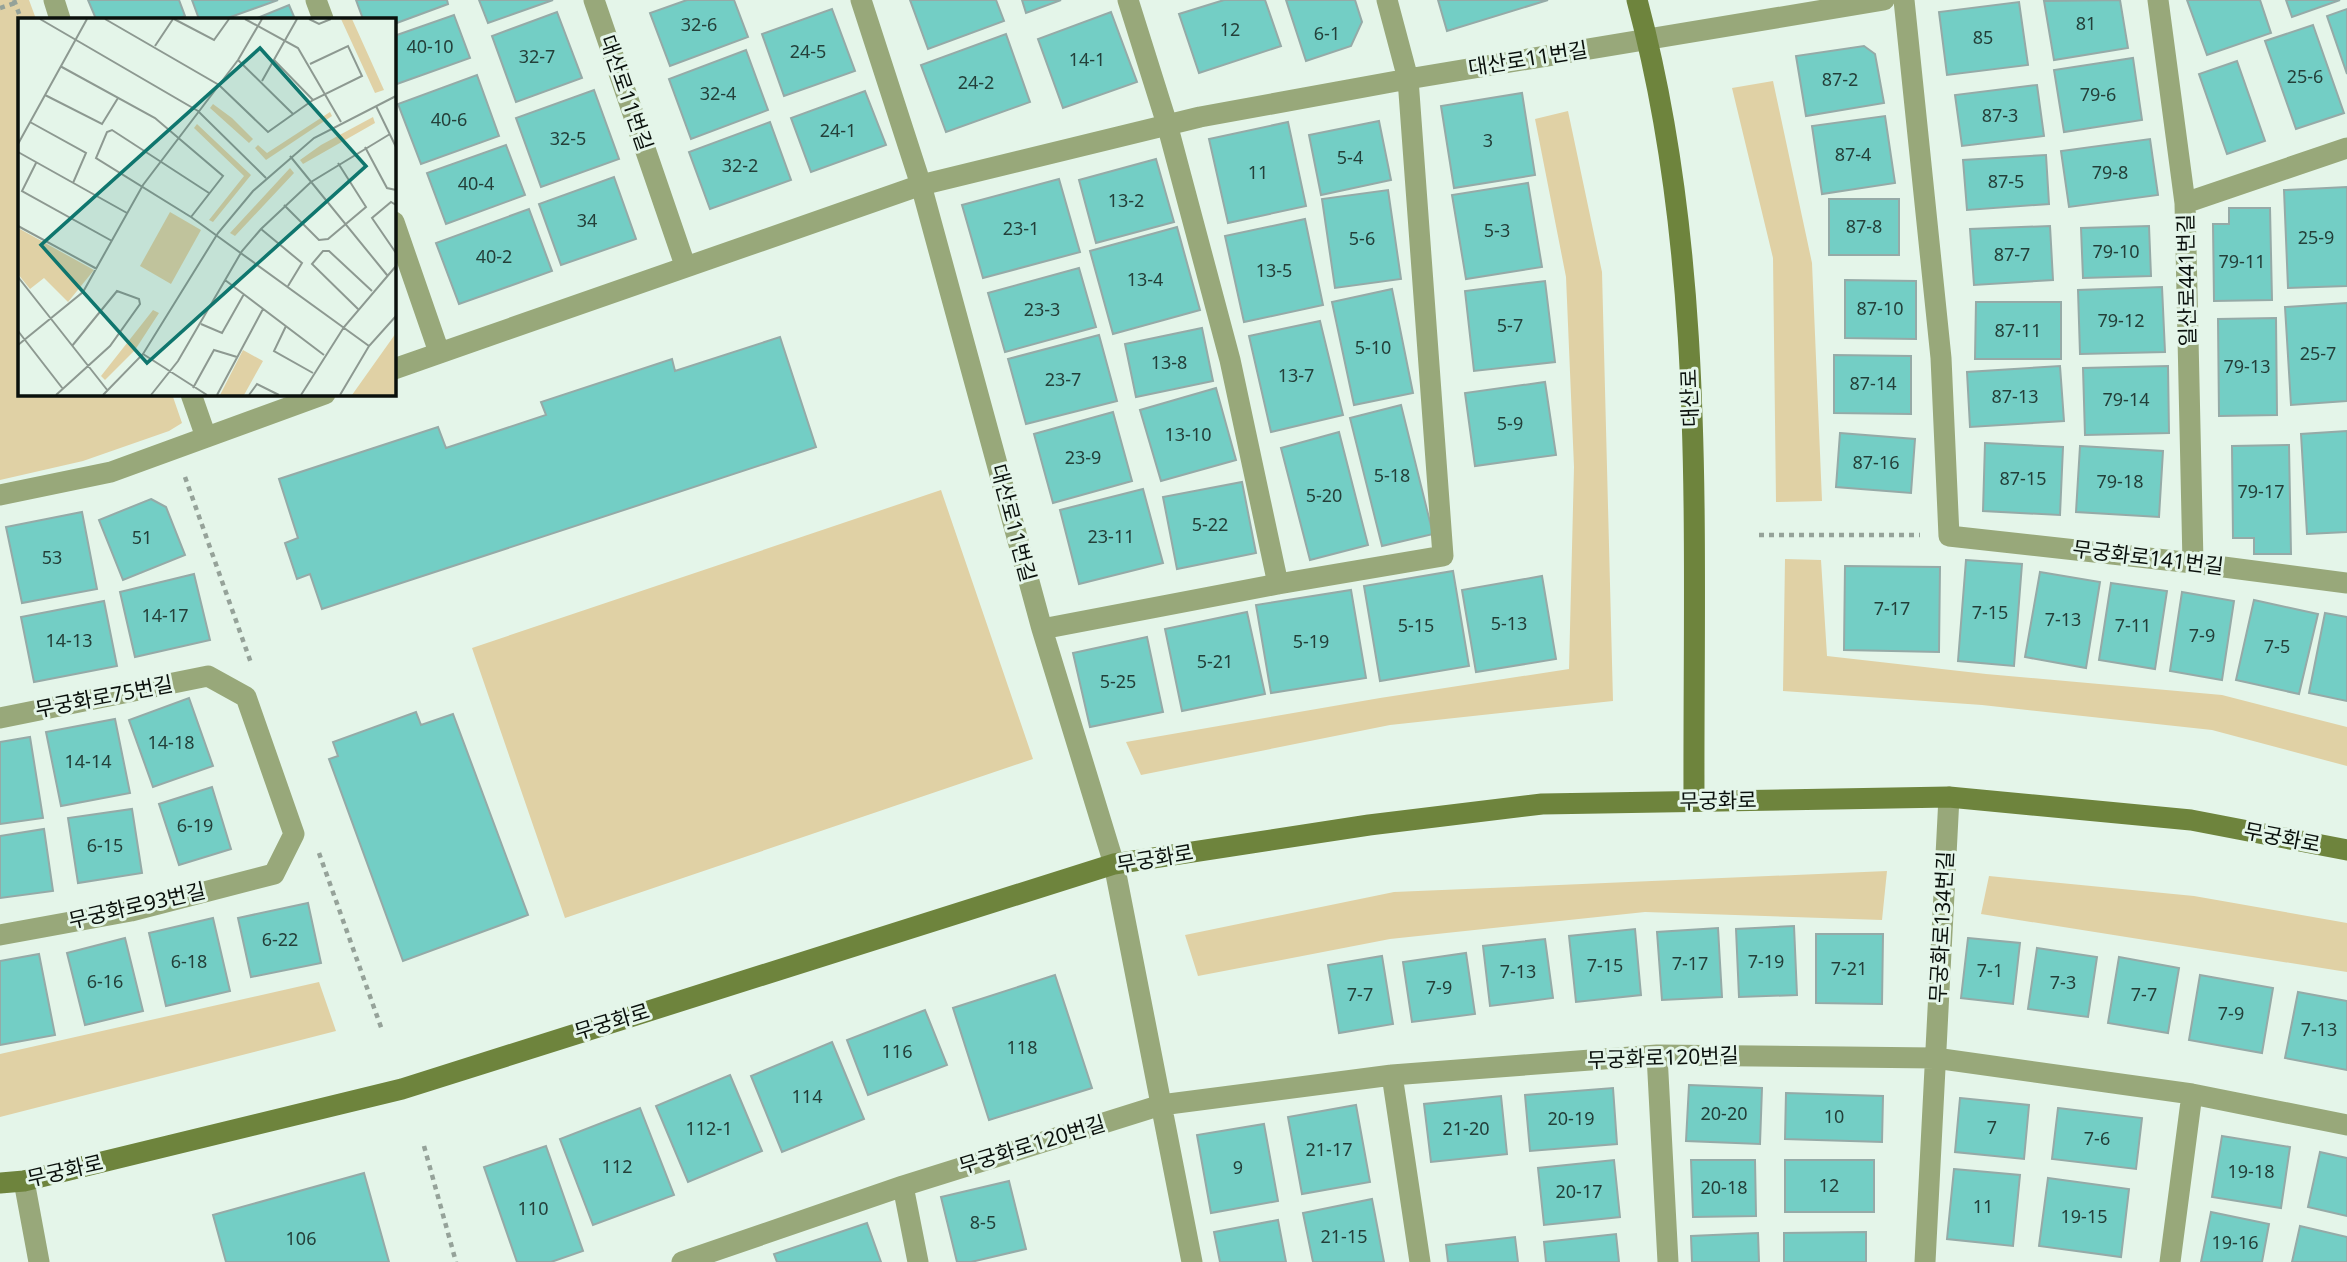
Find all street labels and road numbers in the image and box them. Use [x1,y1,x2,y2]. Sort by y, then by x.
street label: 대산로11번길 [594,31,660,154]
street label: 대산로11번길 [1466,35,1590,81]
street label: 일산로441번길 [2171,213,2201,347]
street label: 대산로 [1674,369,1704,427]
street label: 대산로11번길 [985,461,1043,585]
street label: 무궁화로141번길 [2071,534,2225,580]
street label: 무궁화로75번길 [32,669,175,723]
street label: 무궁화로 [1679,785,1757,815]
street label: 무궁화로 [2242,816,2323,858]
street label: 무궁화로 [1114,838,1195,879]
street label: 무궁화로134번길 [1923,850,1959,1004]
street label: 무궁화로93번길 [65,876,208,934]
street label: 무궁화로 [571,996,653,1046]
street label: 무궁화로120번길 [1587,1040,1739,1074]
street label: 무궁화로120번길 [955,1108,1108,1180]
street label: 무궁화로 [24,1148,106,1192]

